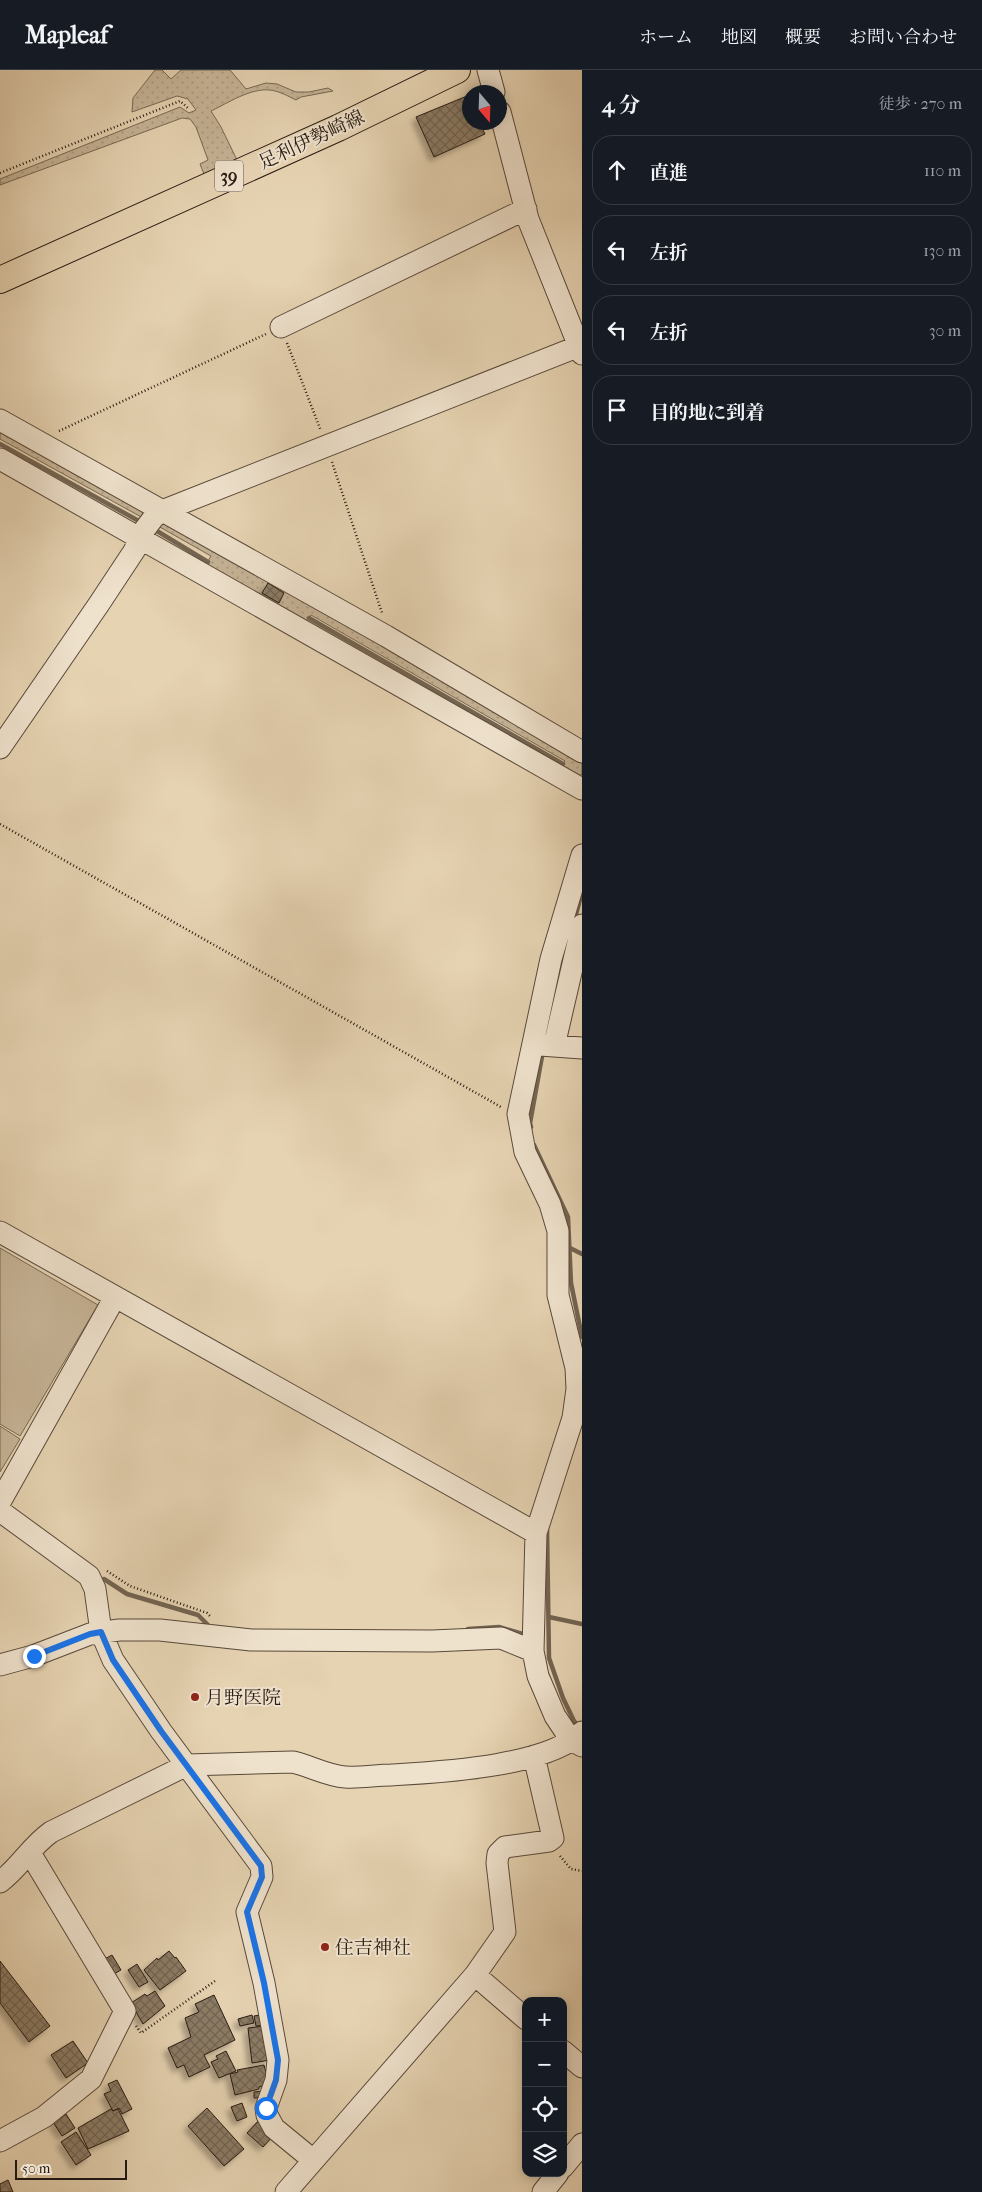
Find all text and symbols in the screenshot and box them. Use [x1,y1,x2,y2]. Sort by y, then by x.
text: Mapleaf [25,21,108,49]
text: ホーム [639,27,693,48]
text: 地図 [721,27,757,48]
text: 概要 [785,27,821,48]
text: お問い合わせ [849,27,957,48]
north arrow [462,85,507,130]
text: 4 分 [602,93,640,117]
text: 徒歩 · 270 m [878,94,962,113]
street label: 足利伊勢崎線 [255,106,368,174]
icon: ahead [603,156,631,184]
road number: 39 [215,160,243,192]
text: 110 m [924,161,961,180]
text: 直進 [650,162,688,184]
icon: left [603,236,631,264]
text: 130 m [923,241,961,260]
text: 左折 [650,242,688,264]
icon: left [603,316,631,344]
text: 30 m [929,321,961,340]
text: 左折 [650,322,688,344]
icon: arrive [603,396,631,424]
text: 目的地に到着 [650,402,764,424]
route end [23,1645,46,1668]
place label: 月野医院 [205,1687,281,1709]
marker: 月野医院 [189,1691,201,1703]
place label: 住吉神社 [335,1937,411,1959]
marker: 住吉神社 [319,1941,331,1953]
map controls [522,1997,567,2177]
button: + [522,1997,567,2042]
button: − [522,2042,567,2087]
button: locate [522,2087,567,2132]
route start [255,2097,278,2120]
button: layers [522,2132,567,2177]
scale bar [15,2157,128,2180]
text: 50 m [22,2160,50,2177]

